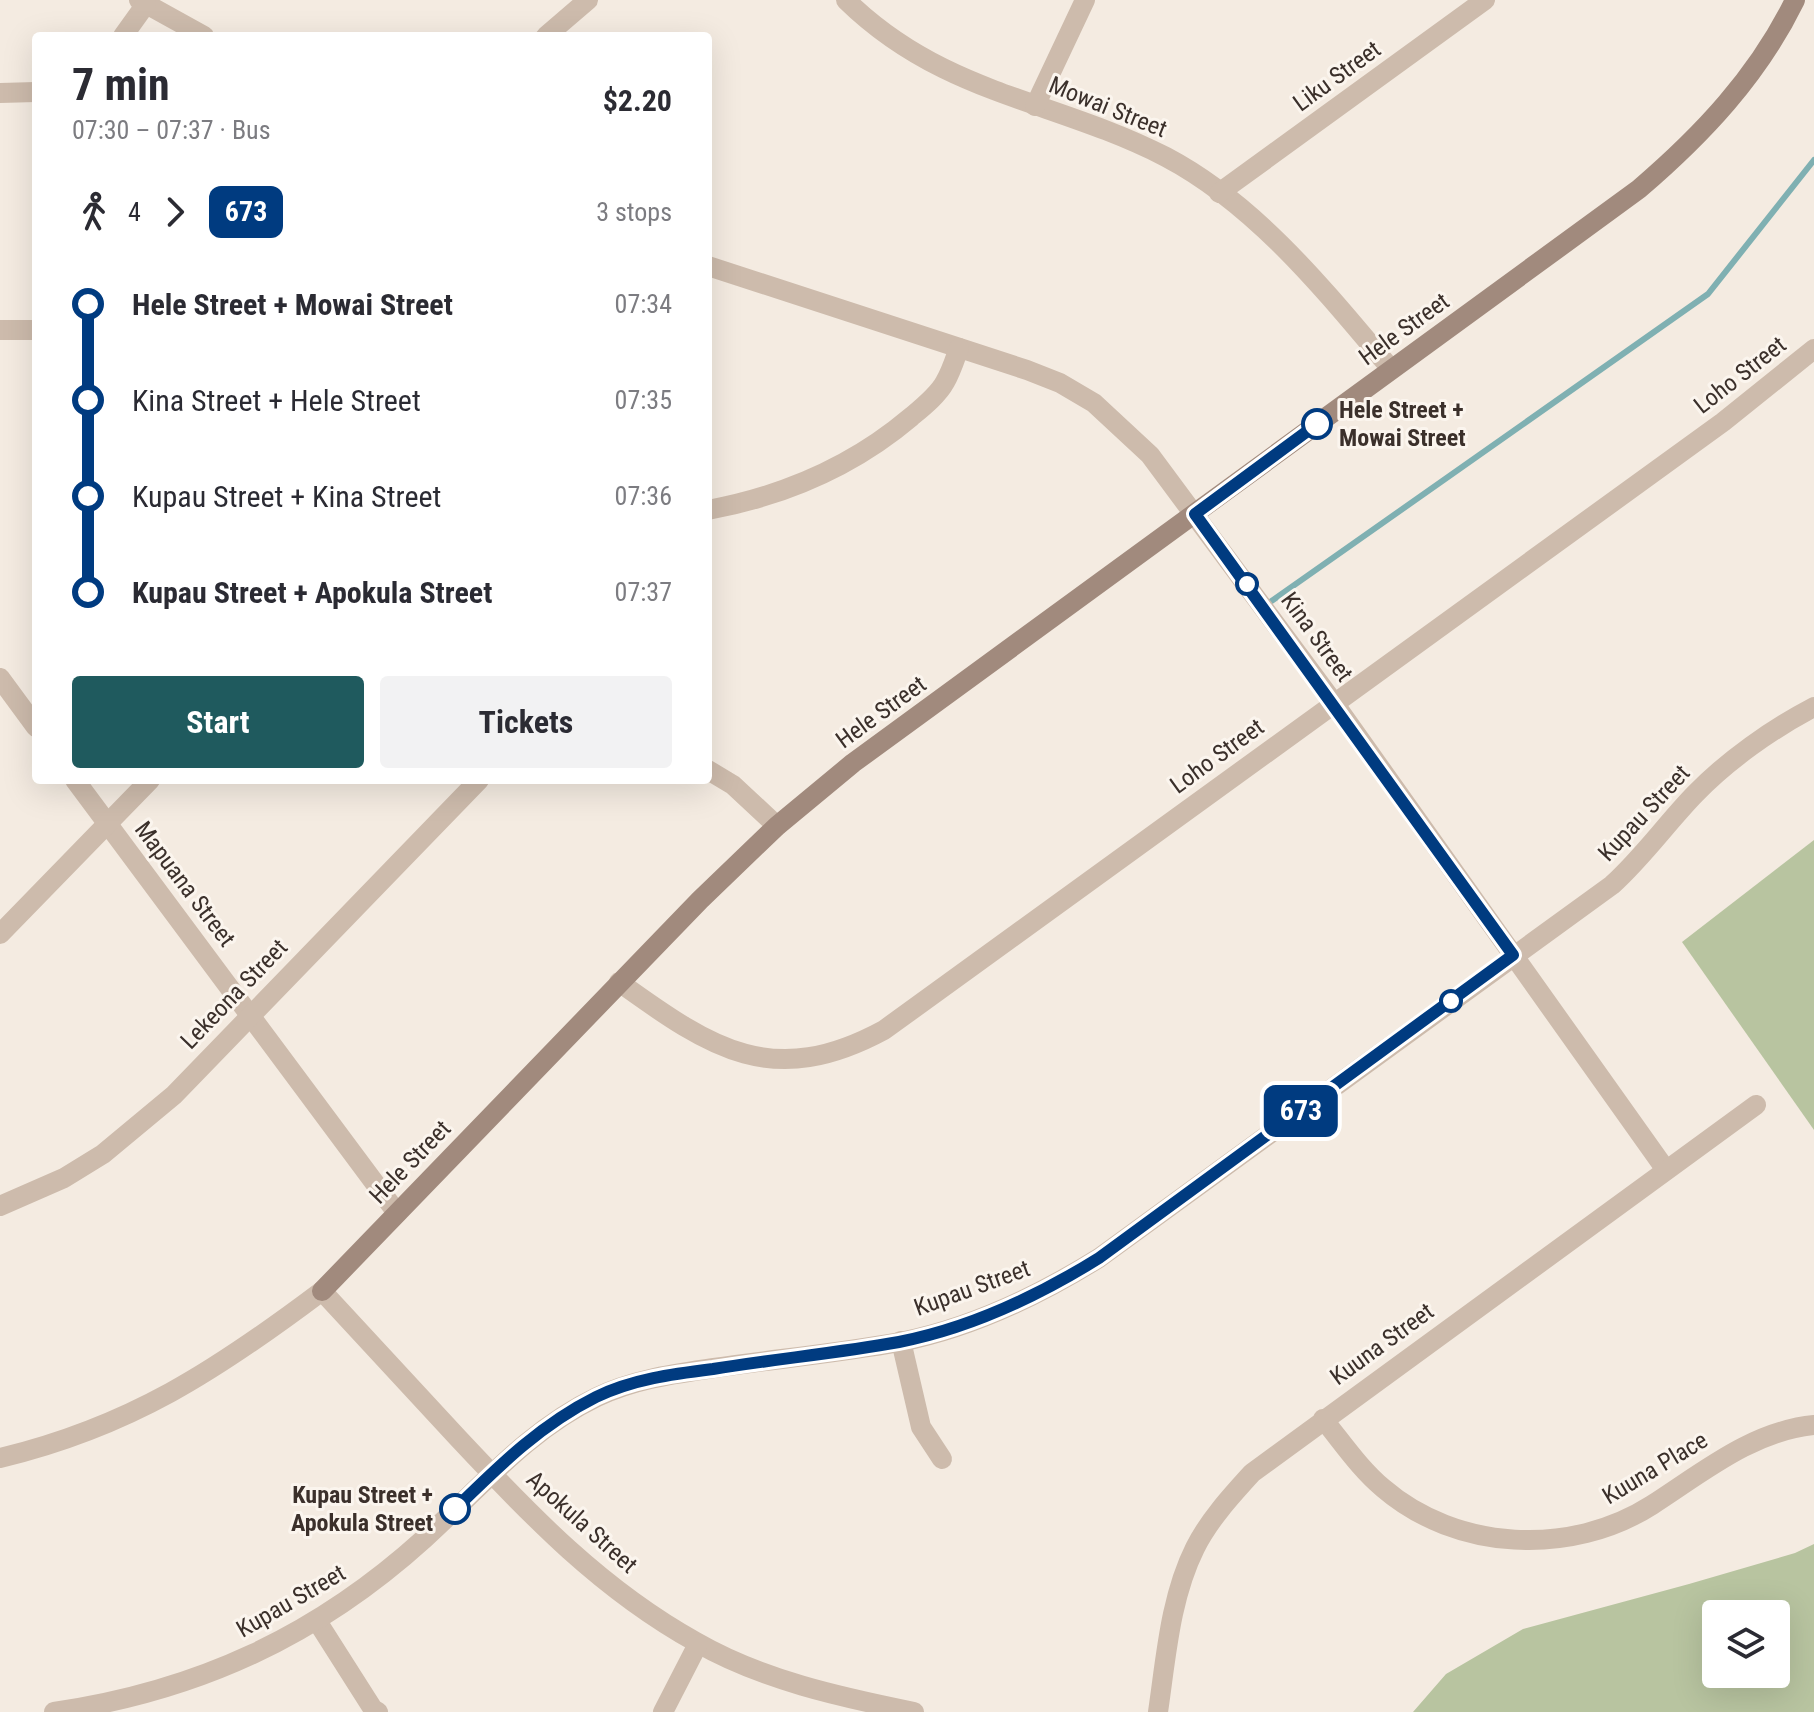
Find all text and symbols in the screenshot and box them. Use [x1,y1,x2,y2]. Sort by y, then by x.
street label: Liku Street [1288,35,1386,117]
text: 7 min [72,59,170,111]
street label: Mowai Street [1045,71,1171,143]
text: $2.20 [603,83,672,118]
text: 07:30 – 07:37 · Bus [72,115,271,145]
icon: walk [72,190,116,234]
icon: forward [153,190,197,234]
text: 673 [225,195,267,228]
text: 4 [128,197,141,227]
text: 3 stops [596,197,672,227]
text: Hele Street + Mowai Street [132,287,453,322]
street label: Hele Street [1353,287,1455,371]
text: 07:34 [615,289,672,319]
street label: Loho Street [1688,330,1792,420]
text: Kina Street + Hele Street [132,383,421,418]
text: 07:35 [615,385,672,415]
place label: Hele Street + Mowai Street [1339,396,1466,452]
marker: Hele Street + Mowai Street [1302,409,1332,439]
text: Kupau Street + Kina Street [132,479,441,514]
text: 07:36 [615,481,672,511]
unlabelled marker [1236,573,1258,595]
text: Kupau Street + Apokula Street [132,575,492,610]
text: 07:37 [615,577,672,607]
street label: Kina Street [1275,587,1359,687]
street label: Hele Street [830,670,932,754]
button: Start [72,676,364,768]
button: Tickets [380,676,672,768]
street label: Loho Street [1165,713,1269,799]
street label: Kupau Street [1592,759,1696,867]
street label: Mapuana Street [129,816,241,952]
street label: Lekeona Street [175,933,293,1055]
unlabelled marker [1440,990,1462,1012]
line badge: 673 [1255,1085,1347,1137]
text: 673 [1280,1094,1322,1127]
street label: Hele Street [364,1115,456,1209]
street label: Kupau Street [910,1254,1034,1322]
street label: Kuuna Street [1325,1297,1439,1391]
street label: Kuuna Place [1598,1426,1712,1510]
street label: Apokula Street [521,1465,643,1579]
place label: Kupau Street + Apokula Street [291,1481,433,1537]
marker: Kupau Street + Apokula Street [440,1494,470,1524]
street label: Kupau Street [232,1559,350,1643]
map controls [1702,1600,1790,1688]
button: layers [1702,1600,1790,1688]

